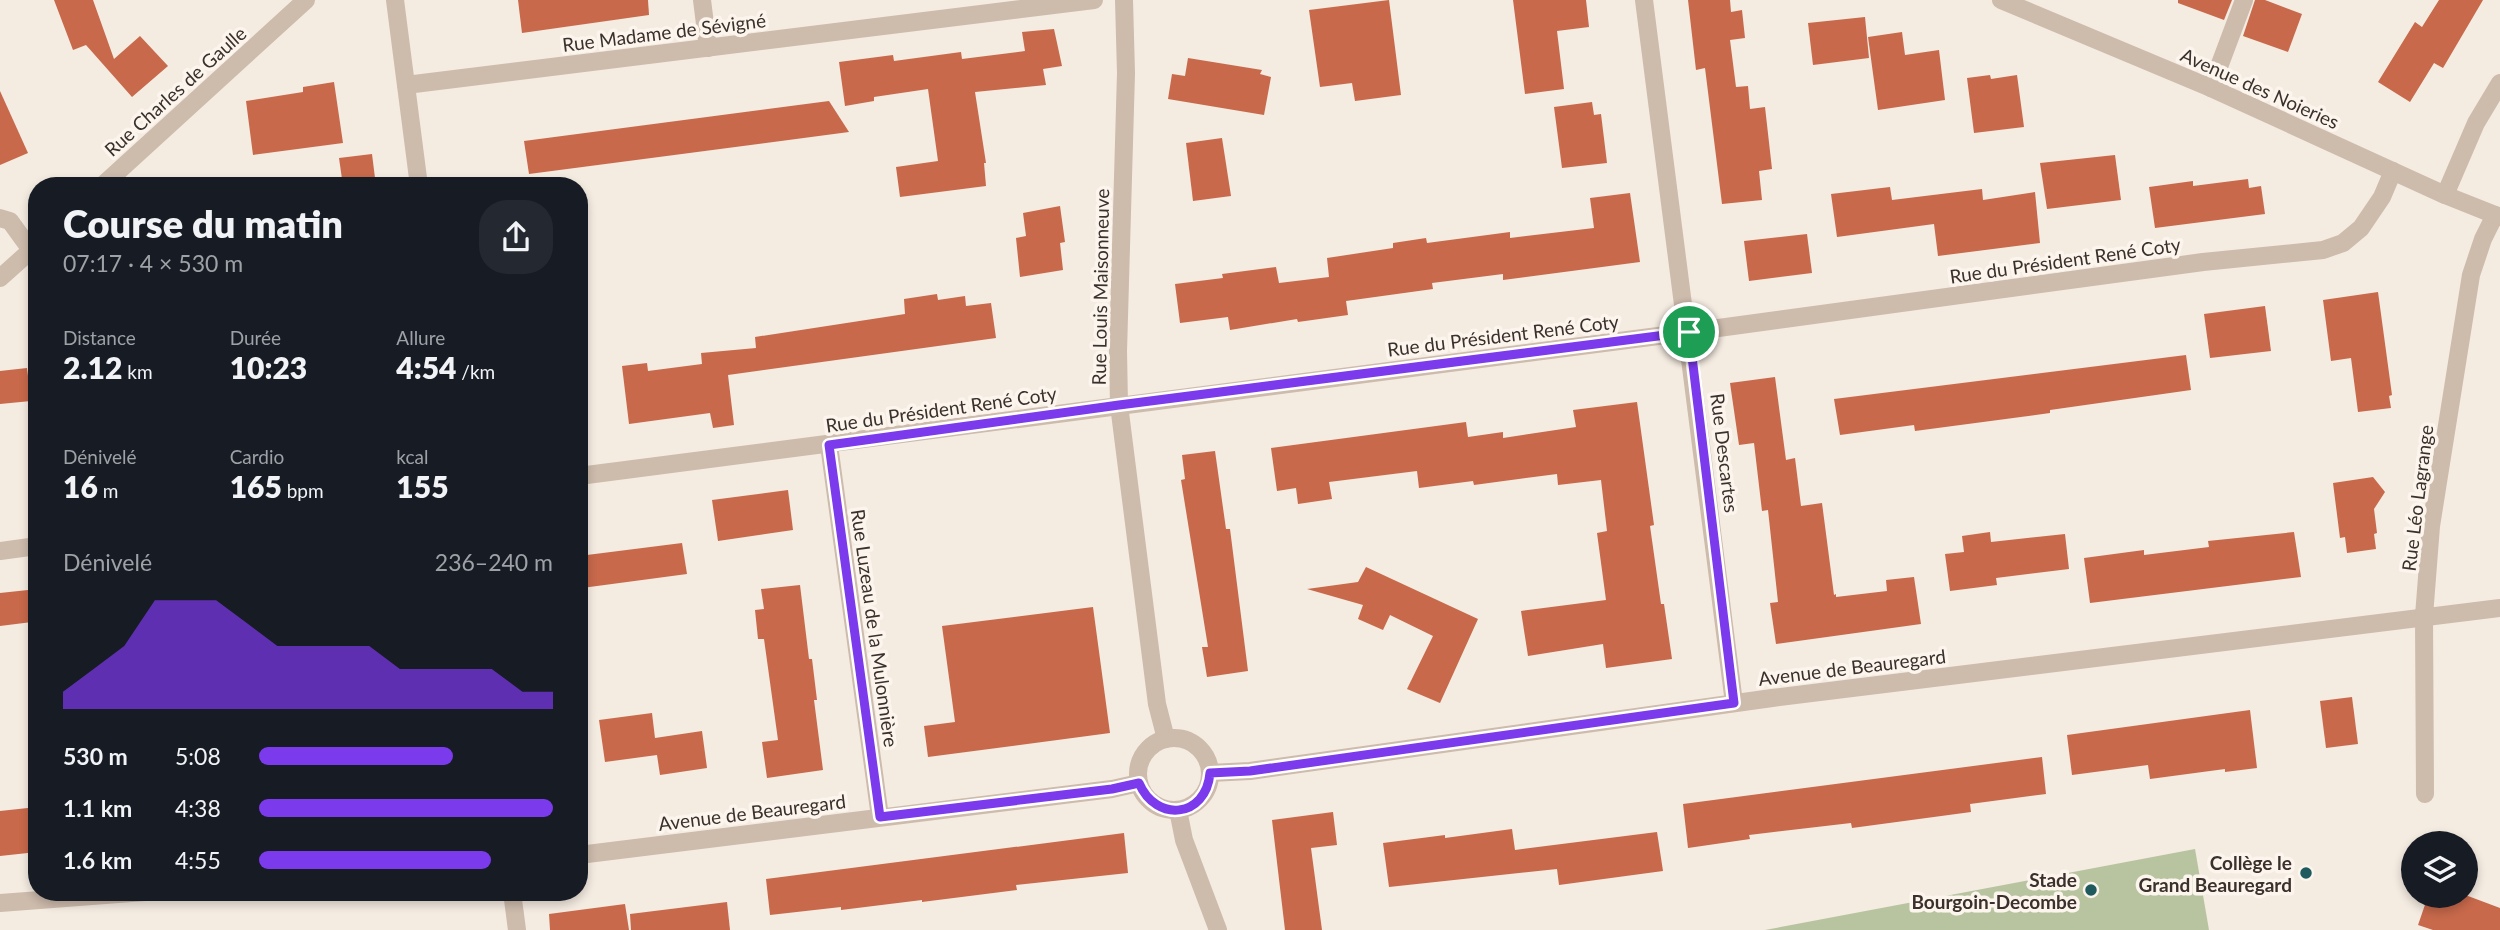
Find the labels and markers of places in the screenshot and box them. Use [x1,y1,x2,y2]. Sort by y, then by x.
pin [1659,302,1719,362]
place label: Collège le Grand Beauregard [2138,851,2292,896]
marker: Collège le Grand Beauregard [2298,865,2314,881]
place label: Stade Bourgoin-Decombe [1911,868,2077,913]
marker: Stade Bourgoin-Decombe [2083,882,2099,898]

